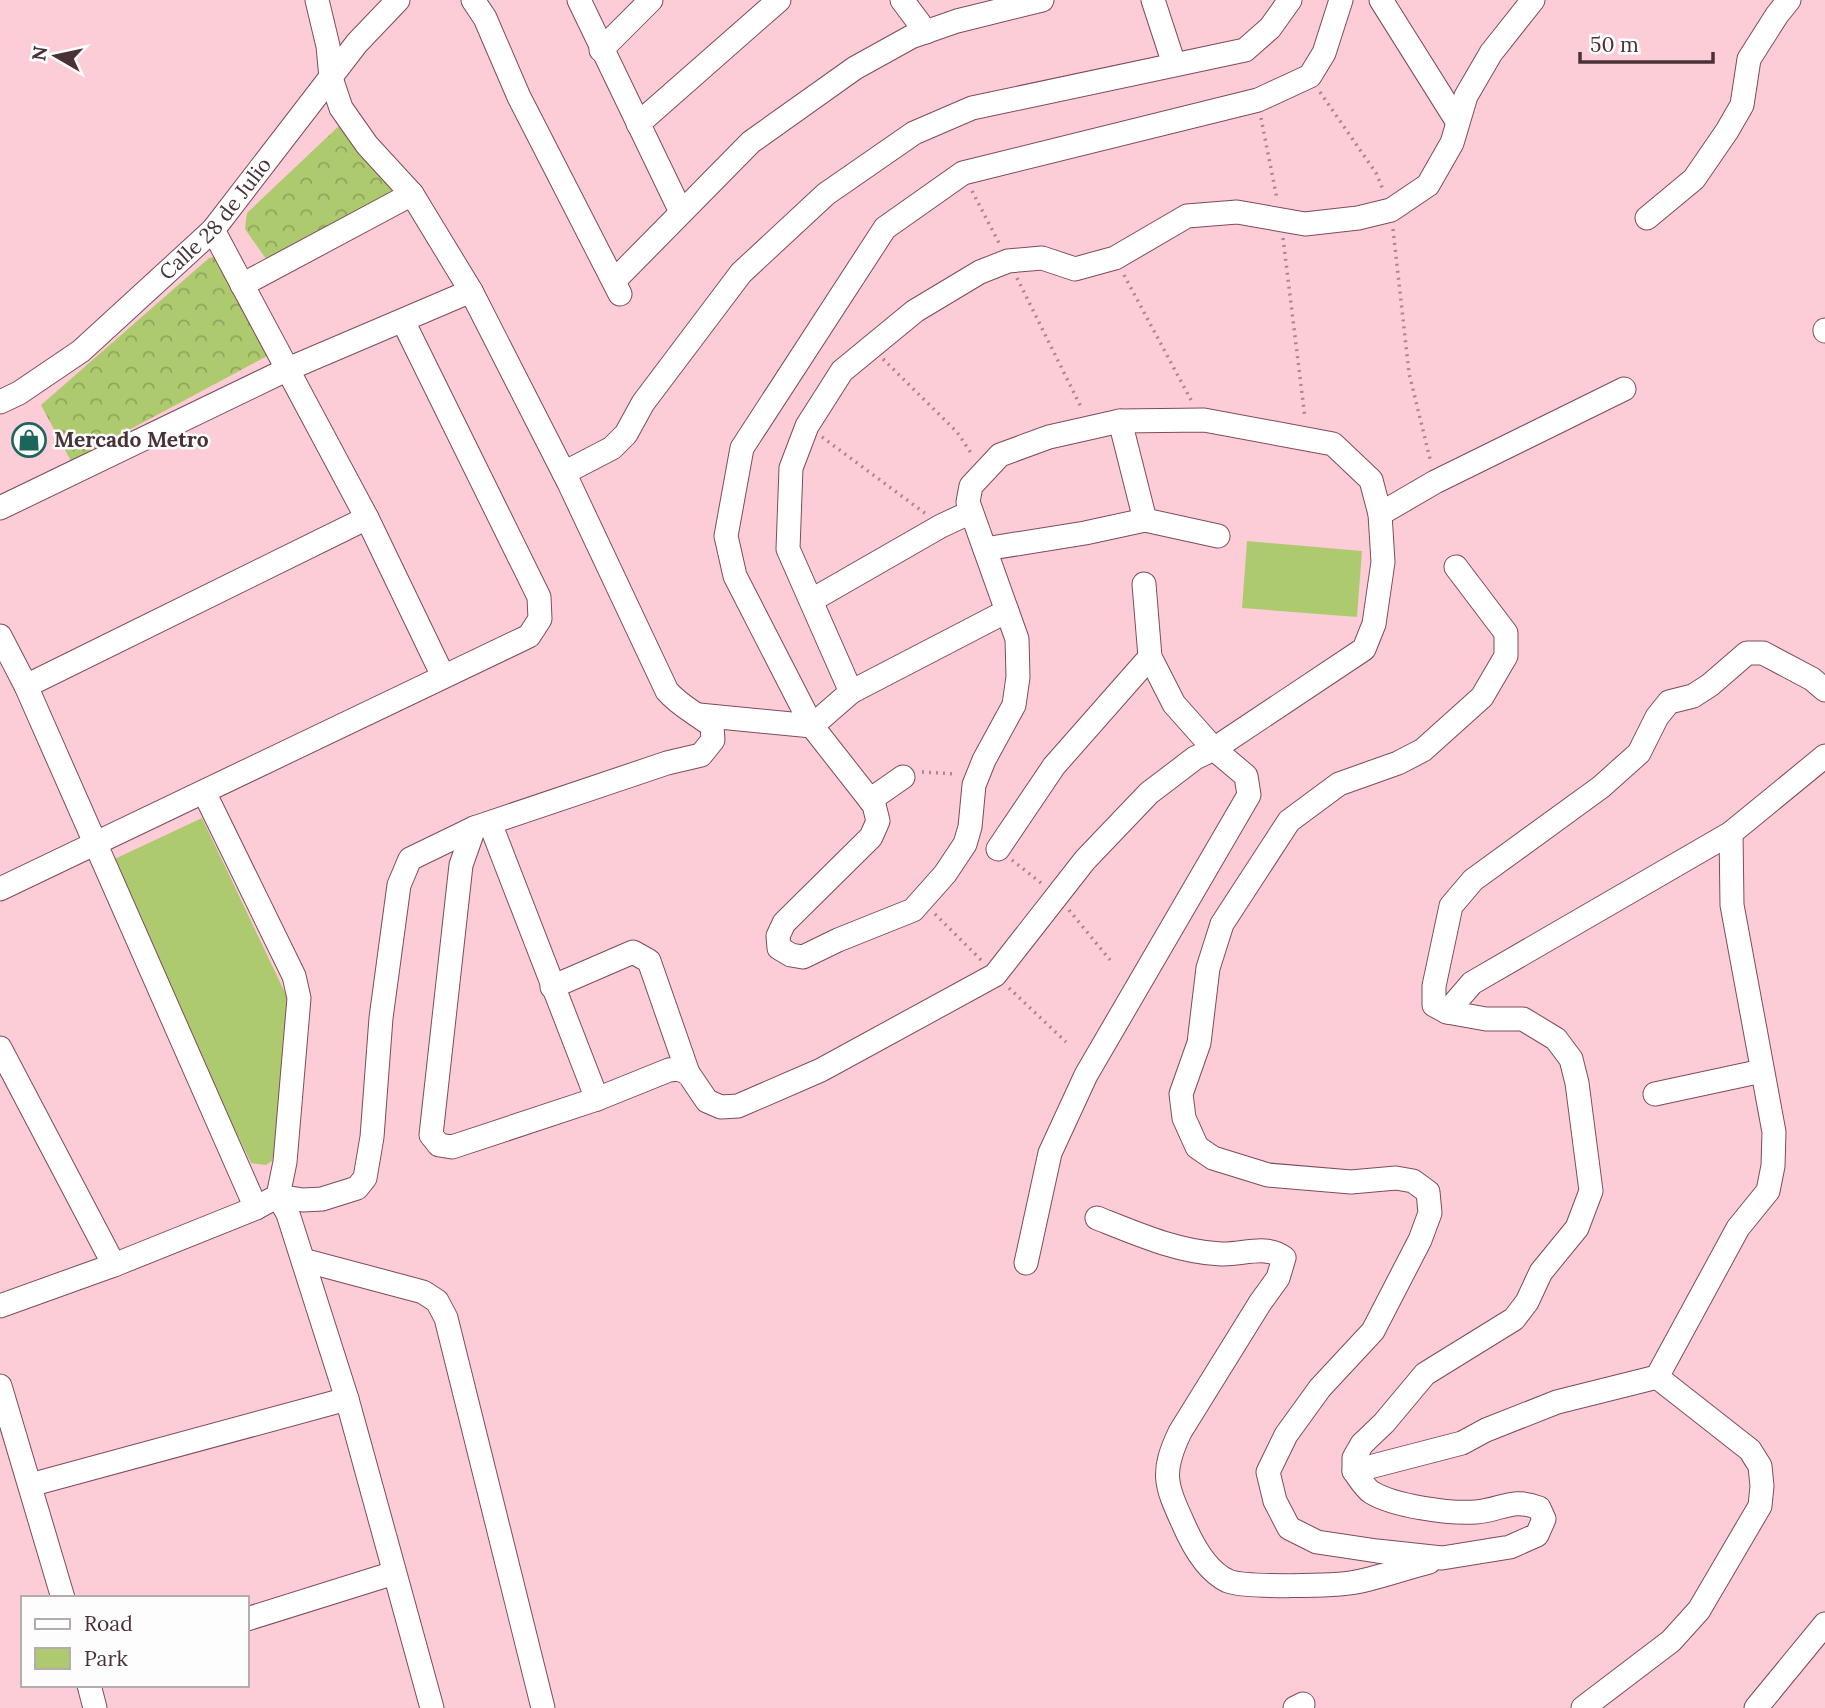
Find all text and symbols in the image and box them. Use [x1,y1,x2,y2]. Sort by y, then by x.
north arrow [21,21,91,91]
scale bar [1580,21,1713,65]
text: 50 m [1590,31,1639,58]
text: N [26,44,52,62]
street label: Calle 28 de Julio [153,152,277,286]
shop icon: Mercado Metro [10,421,48,459]
place label: Mercado Metro [54,426,209,453]
legend [21,1596,248,1687]
text: Road [84,1610,133,1637]
text: Park [84,1645,128,1672]

